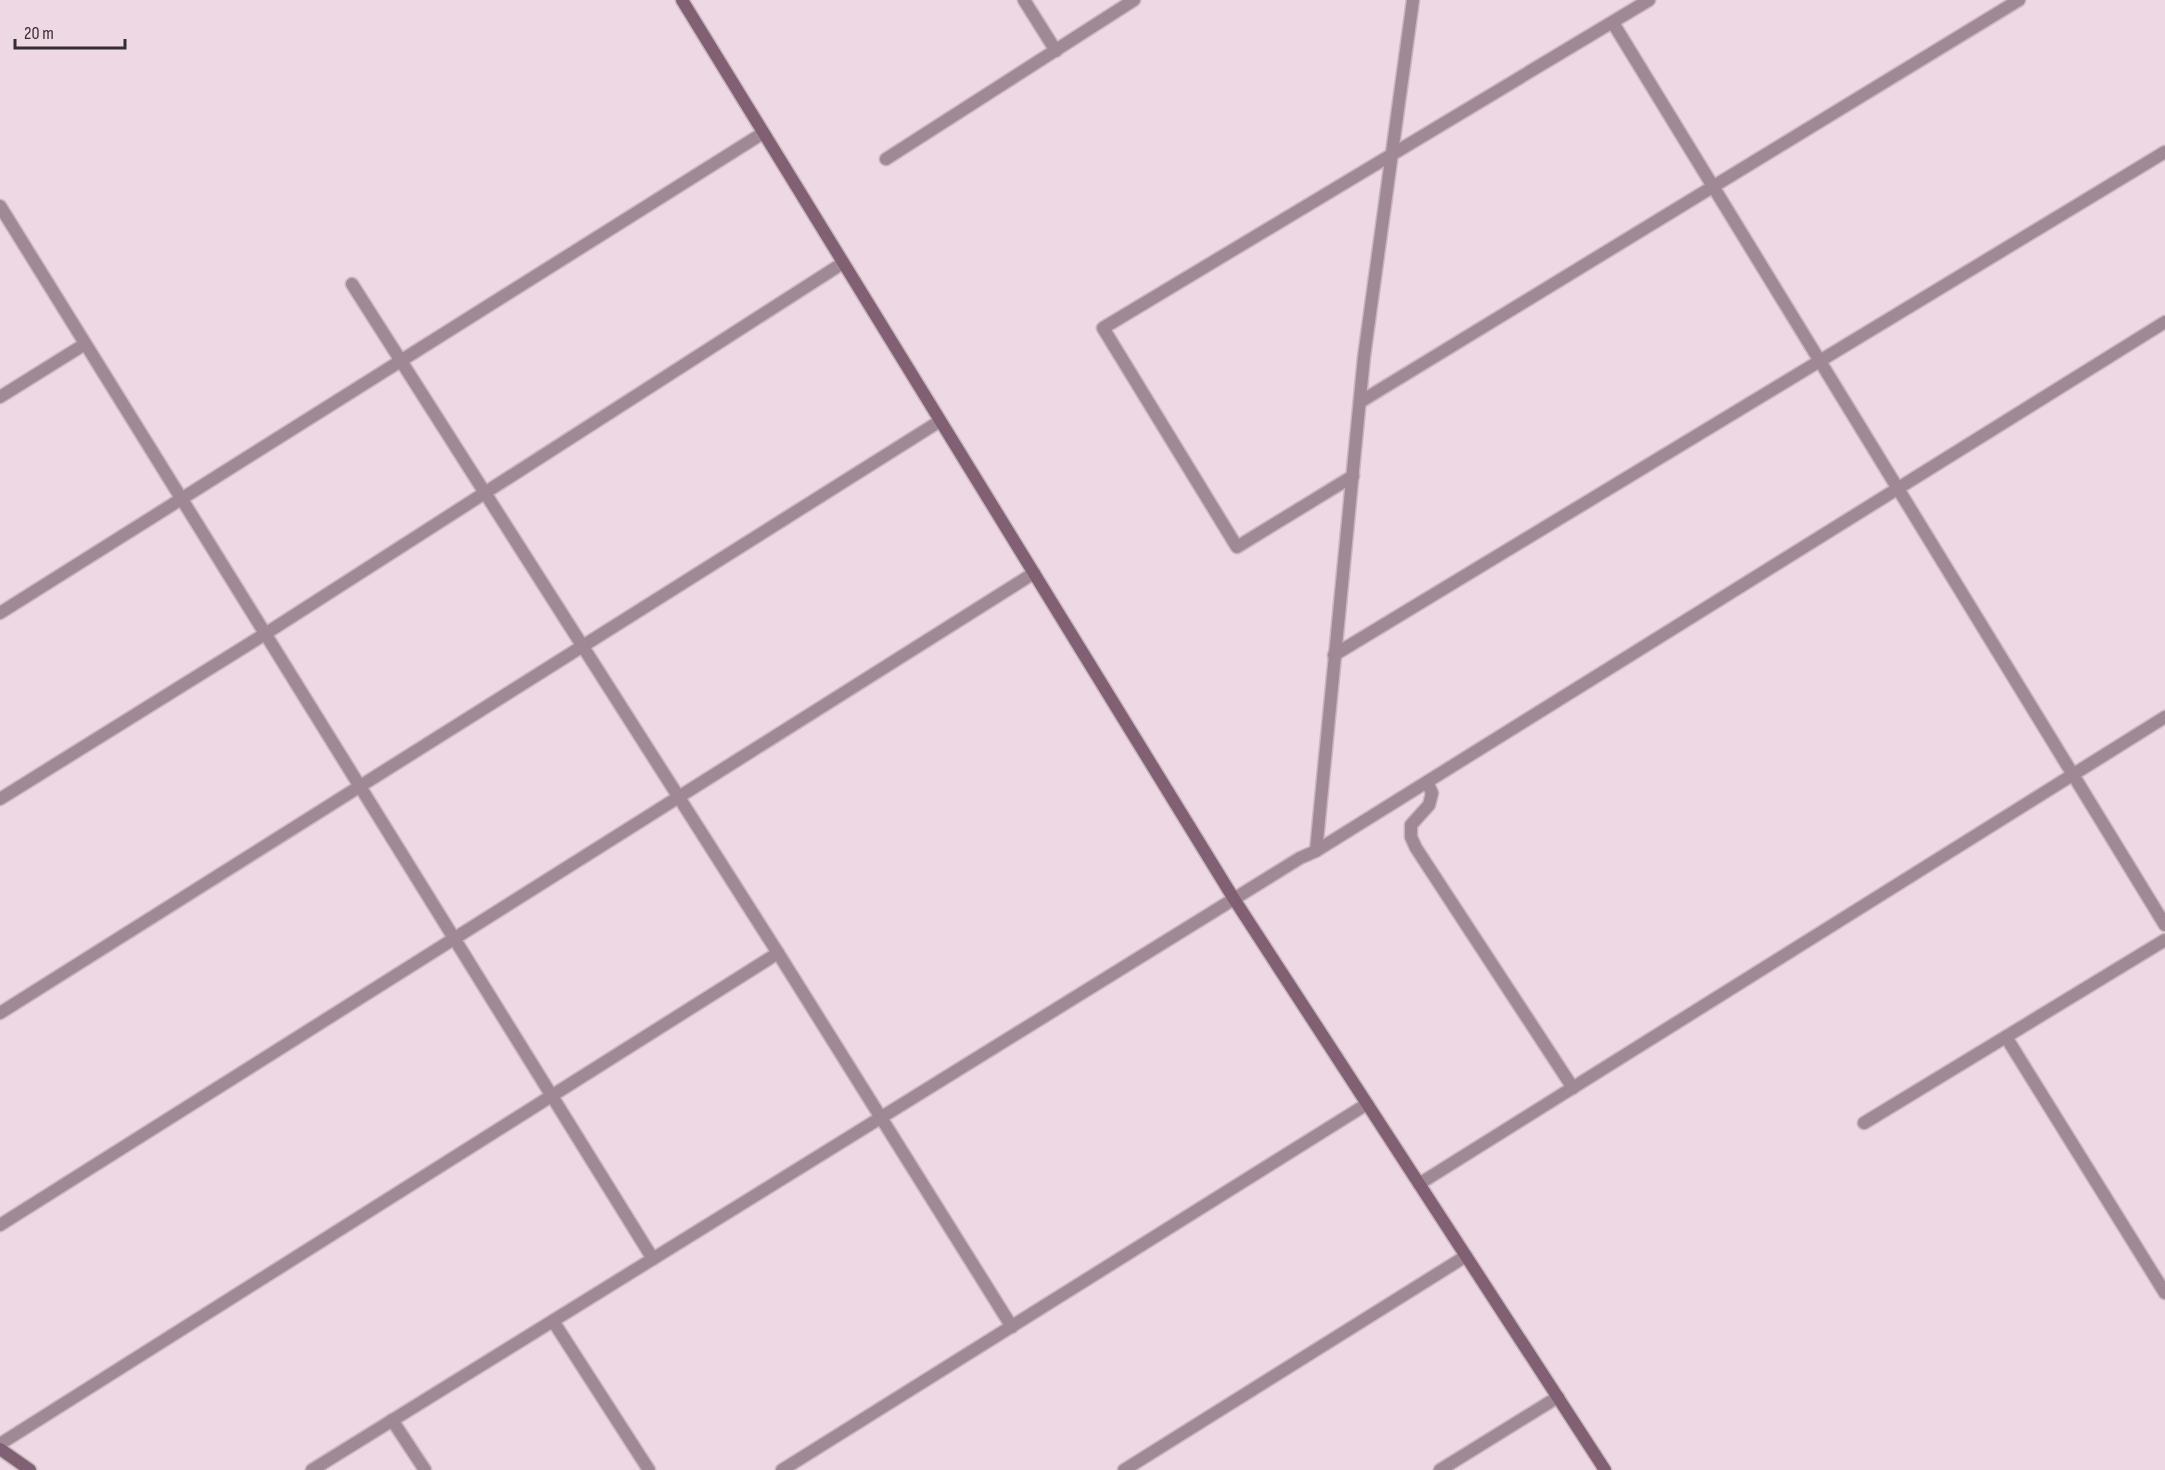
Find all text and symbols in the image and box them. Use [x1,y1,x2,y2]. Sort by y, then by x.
scale bar [15,12,124,50]
text: 20 m [24,23,54,44]

